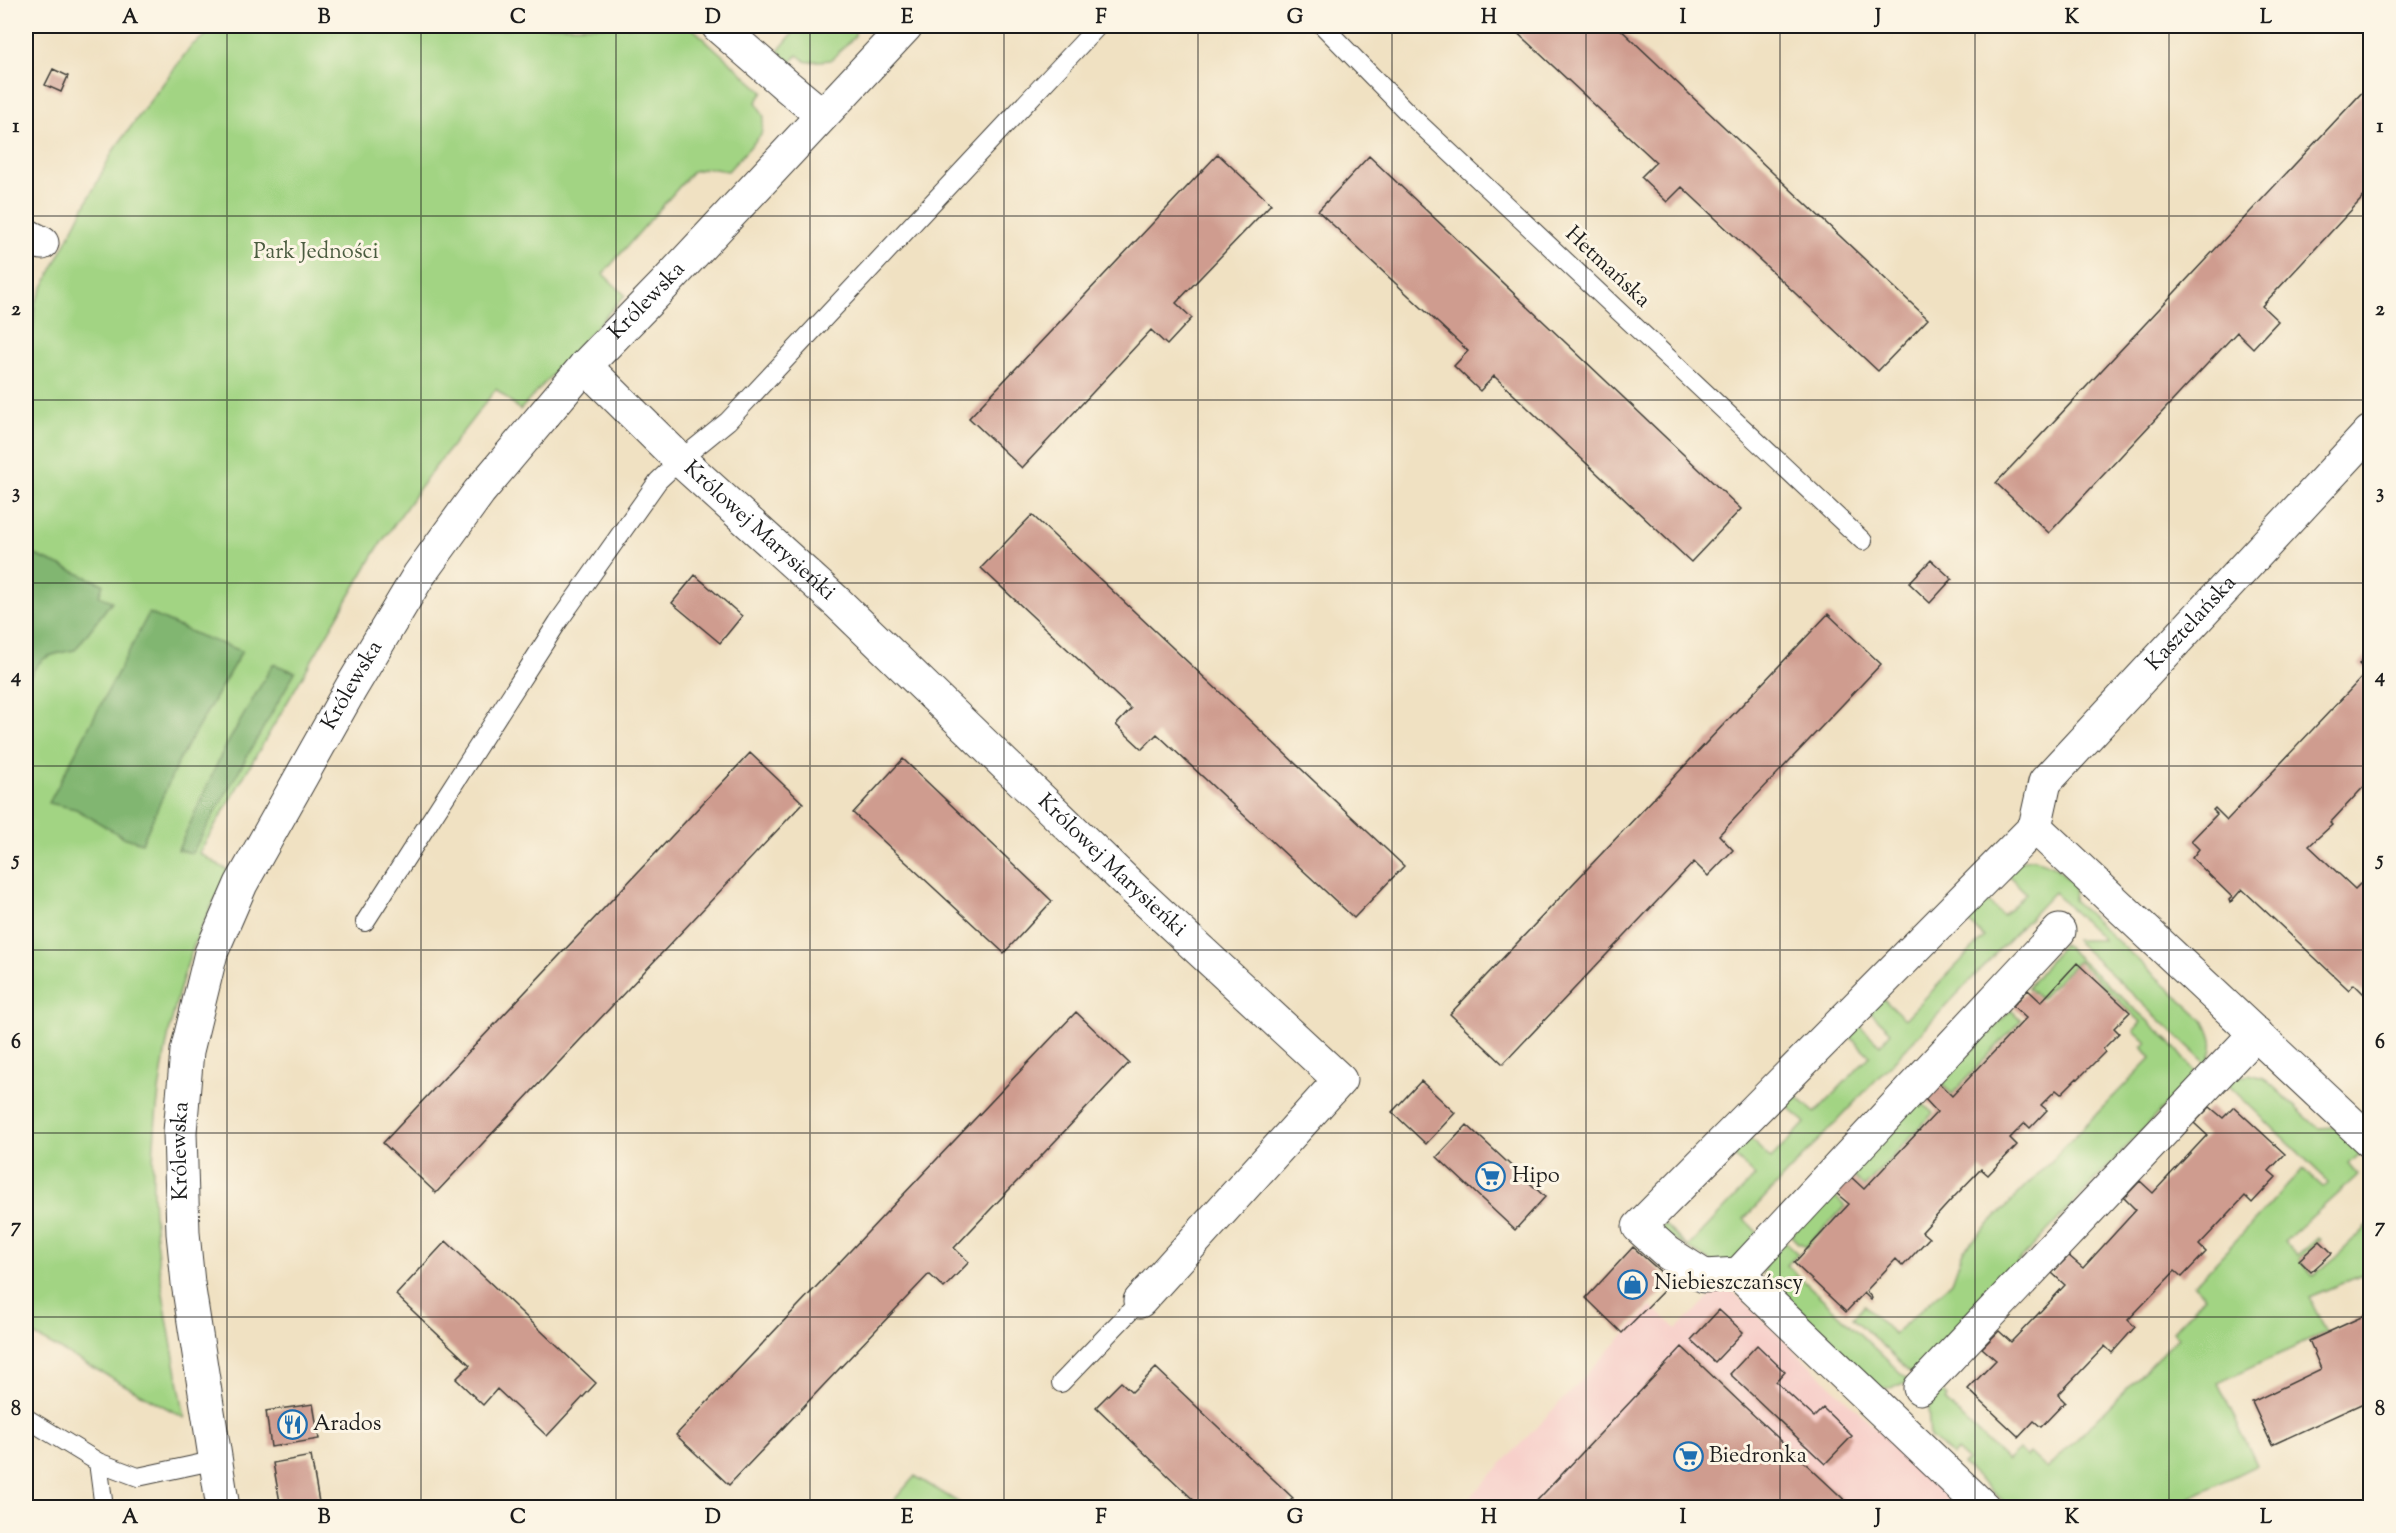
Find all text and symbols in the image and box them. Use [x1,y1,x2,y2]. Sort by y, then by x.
text: A [122,4,139,33]
text: B [318,4,331,33]
text: C [510,4,526,33]
text: D [705,4,721,33]
text: E [901,4,914,33]
text: F [1095,4,1107,33]
text: G [1287,4,1304,33]
text: H [1481,4,1497,33]
text: I [1680,4,1687,33]
text: J [1873,4,1881,33]
text: K [2065,4,2080,33]
text: L [2260,4,2273,33]
text: 1 [13,113,20,142]
text: 1 [2377,113,2384,142]
street label: Hetmańska [1557,220,1657,316]
park label: Park Jedności [253,237,379,269]
street label: Królewska [602,255,693,348]
text: 2 [11,296,21,325]
text: 2 [2375,296,2385,325]
street label: Królowej Marysieńki [676,454,842,609]
text: 3 [12,479,20,508]
text: 3 [2376,479,2384,508]
street label: Kasztelańska [2139,569,2245,679]
street label: Królewska [314,635,392,736]
text: 4 [10,663,21,692]
text: 4 [2374,663,2385,692]
street label: Królowej Marysieńki [1029,787,1193,945]
text: 5 [11,846,20,875]
text: 5 [2375,846,2384,875]
text: 6 [11,1029,21,1058]
text: 6 [2375,1029,2385,1058]
street label: Królewska [164,1100,199,1201]
supermarket icon: Hipo [1475,1161,1507,1193]
place label: Hipo [1512,1161,1560,1193]
text: 7 [11,1213,22,1242]
text: 7 [2375,1213,2386,1242]
shop icon: Niebieszczańscy [1617,1268,1649,1300]
place label: Niebieszczańscy [1654,1268,1803,1300]
text: 8 [11,1396,21,1425]
text: 8 [2375,1396,2385,1425]
restaurant icon: Arados [276,1409,308,1441]
place label: Arados [313,1409,381,1441]
supermarket icon: Biedronka [1672,1441,1704,1473]
place label: Biedronka [1709,1441,1807,1473]
text: A [122,1504,139,1533]
text: B [318,1504,331,1533]
text: C [510,1504,526,1533]
text: D [705,1504,721,1533]
text: E [901,1504,914,1533]
text: F [1095,1504,1107,1533]
text: G [1287,1504,1304,1533]
text: H [1481,1504,1497,1533]
text: I [1680,1504,1687,1533]
text: J [1873,1504,1881,1533]
text: K [2065,1504,2080,1533]
text: L [2260,1504,2273,1533]

